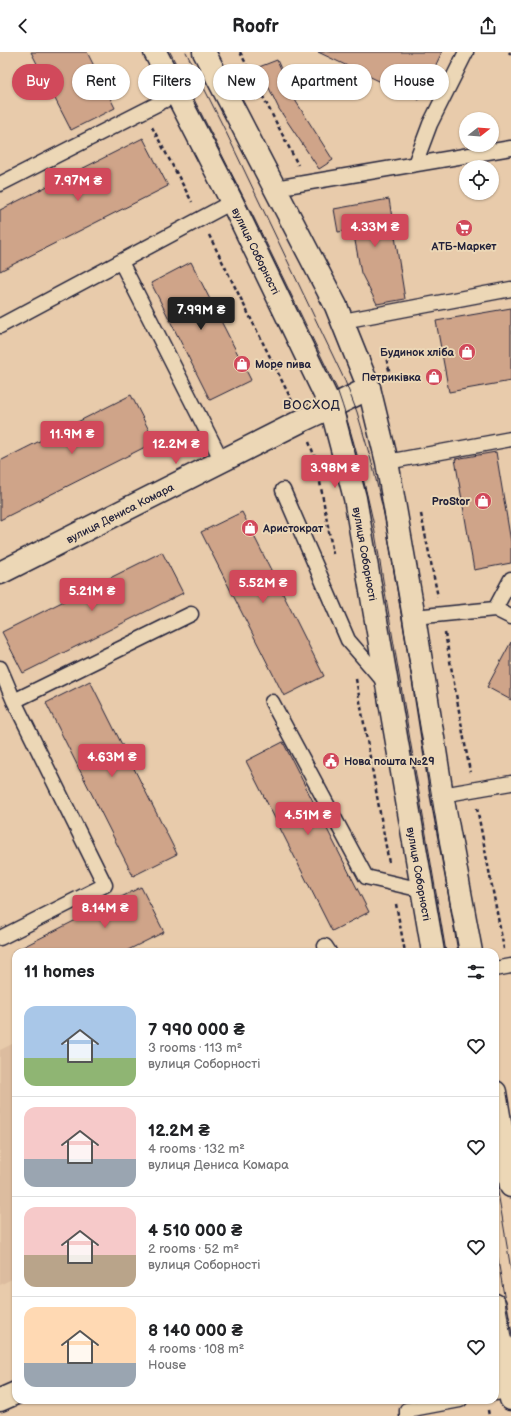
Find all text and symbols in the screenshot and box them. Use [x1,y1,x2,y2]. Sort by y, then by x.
icon: back [12,15,34,37]
icon: share [477,15,499,37]
text: Roofr [232,16,279,37]
chip: Buy [12,64,64,100]
chip: Rent [72,64,130,100]
chip: Filters [138,64,205,100]
chip: New [213,64,269,100]
chip: Apartment [277,64,372,100]
chip: House [380,64,449,100]
north arrow [459,112,499,152]
map controls [459,112,499,200]
button: locate [459,160,499,200]
pin: 7.97M ₴ [41,168,115,202]
text: 7.97M ₴ [54,173,102,189]
street label: вулиця Соборності [229,206,282,297]
pin: 4.33M ₴ [338,214,412,248]
supermarket icon: АТБ-Маркет [454,218,474,238]
text: 4.33M ₴ [350,219,400,235]
place label: АТБ-Маркет [430,240,497,253]
pin: 7.99M ₴ [164,297,238,331]
text: 7.99M ₴ [177,302,225,318]
shop icon: Будинок хліба [457,342,477,362]
place label: Будинок хліба [380,346,455,359]
shop icon: Море пива [232,354,252,374]
place label: Море пива [255,358,312,371]
shop icon: Петриківка [424,367,444,387]
place label: Петриківка [362,371,422,384]
district label: ВОСХОД [283,397,341,413]
pin: 11.9M ₴ [35,421,109,455]
text: 11.9M ₴ [50,426,94,442]
pin: 12.2M ₴ [139,431,213,465]
text: 12.2M ₴ [152,436,200,452]
pin: 3.98M ₴ [298,455,372,489]
text: 3.98M ₴ [310,460,360,476]
street label: вулиця Дениса Комара [64,480,177,546]
shop icon: ProStor [473,491,493,511]
place label: ProStor [432,495,471,508]
street label: вулиця Соборності [350,506,379,602]
shop icon: Аристократ [240,518,260,538]
place label: Аристократ [262,522,324,535]
pin: 5.52M ₴ [226,570,300,604]
text: 5.52M ₴ [238,575,288,591]
pin: 5.21M ₴ [55,578,129,612]
text: 5.21M ₴ [69,583,115,599]
pin: 4.63M ₴ [75,744,149,778]
text: 4.63M ₴ [87,749,137,765]
public building icon: Нова пошта №29 [321,751,341,771]
place label: Нова пошта №29 [344,755,435,768]
pin: 4.51M ₴ [271,802,345,836]
text: 4.51M ₴ [285,807,331,823]
street label: вулиця Соборності [404,826,433,922]
pin: 8.14M ₴ [68,895,142,929]
text: 8.14M ₴ [81,900,129,916]
icon: filters [465,961,487,983]
text: 11 homes [24,962,95,982]
text: 7 990 000 ₴ [148,1020,245,1040]
icon: home [56,1022,104,1070]
icon: heart [465,1035,487,1057]
text: 3 rooms · 113 m² [148,1040,242,1056]
text: вулиця Соборності [148,1056,260,1072]
text: 12.2M ₴ [148,1121,210,1141]
icon: home [56,1123,104,1171]
icon: heart [465,1136,487,1158]
text: 4 rooms · 132 m² [148,1141,245,1157]
text: вулиця Дениса Комара [148,1157,289,1173]
text: 4 510 000 ₴ [148,1221,242,1241]
icon: home [56,1223,104,1271]
icon: heart [465,1236,487,1258]
text: 2 rooms · 52 m² [148,1241,239,1257]
text: вулиця Соборності [148,1257,260,1273]
text: 8 140 000 ₴ [148,1321,243,1341]
icon: home [56,1323,104,1371]
icon: heart [465,1336,487,1358]
text: 4 rooms · 108 m² [148,1341,244,1357]
text: House [148,1357,186,1373]

